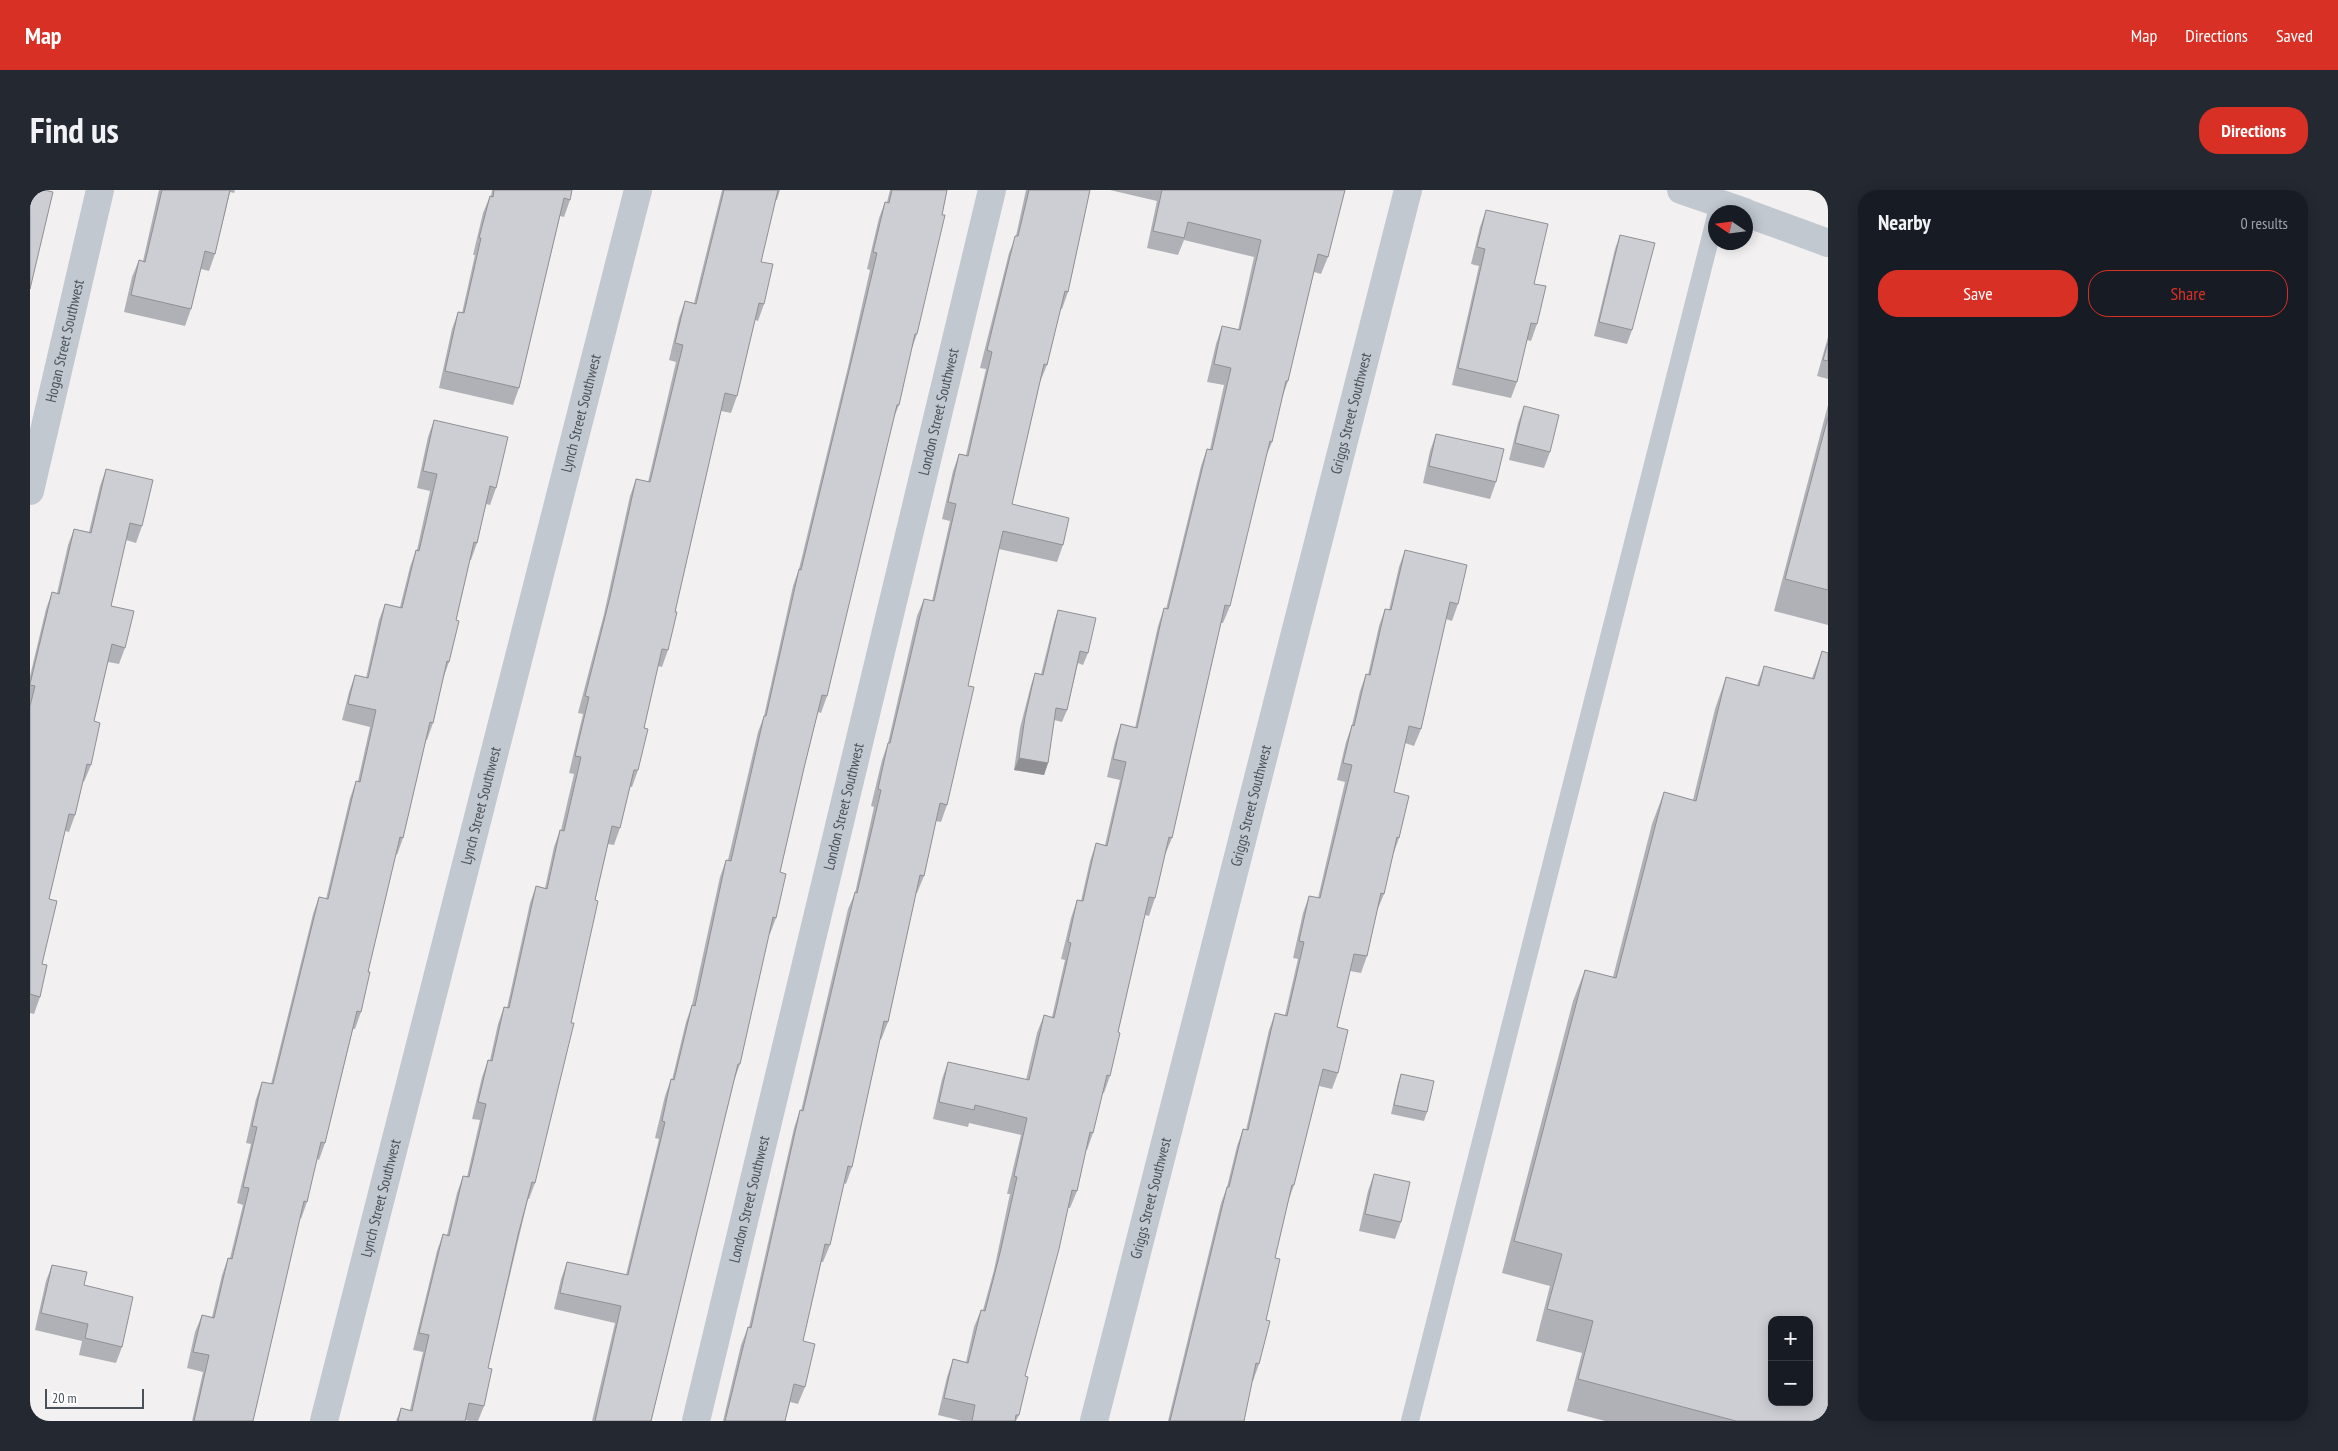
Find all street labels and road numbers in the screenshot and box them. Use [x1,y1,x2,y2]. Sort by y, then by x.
street label: Hogan Street Southwest [41,278,88,404]
street label: London Street Southwest [914,346,963,477]
street label: Griggs Street Southwest [1326,350,1375,476]
street label: Lynch Street Southwest [556,352,605,474]
street label: London Street Southwest [819,741,868,872]
street label: Griggs Street Southwest [1226,743,1275,868]
street label: Lynch Street Southwest [456,745,505,867]
street label: London Street Southwest [724,1134,773,1265]
street label: Griggs Street Southwest [1126,1135,1175,1261]
street label: Lynch Street Southwest [356,1137,405,1259]

